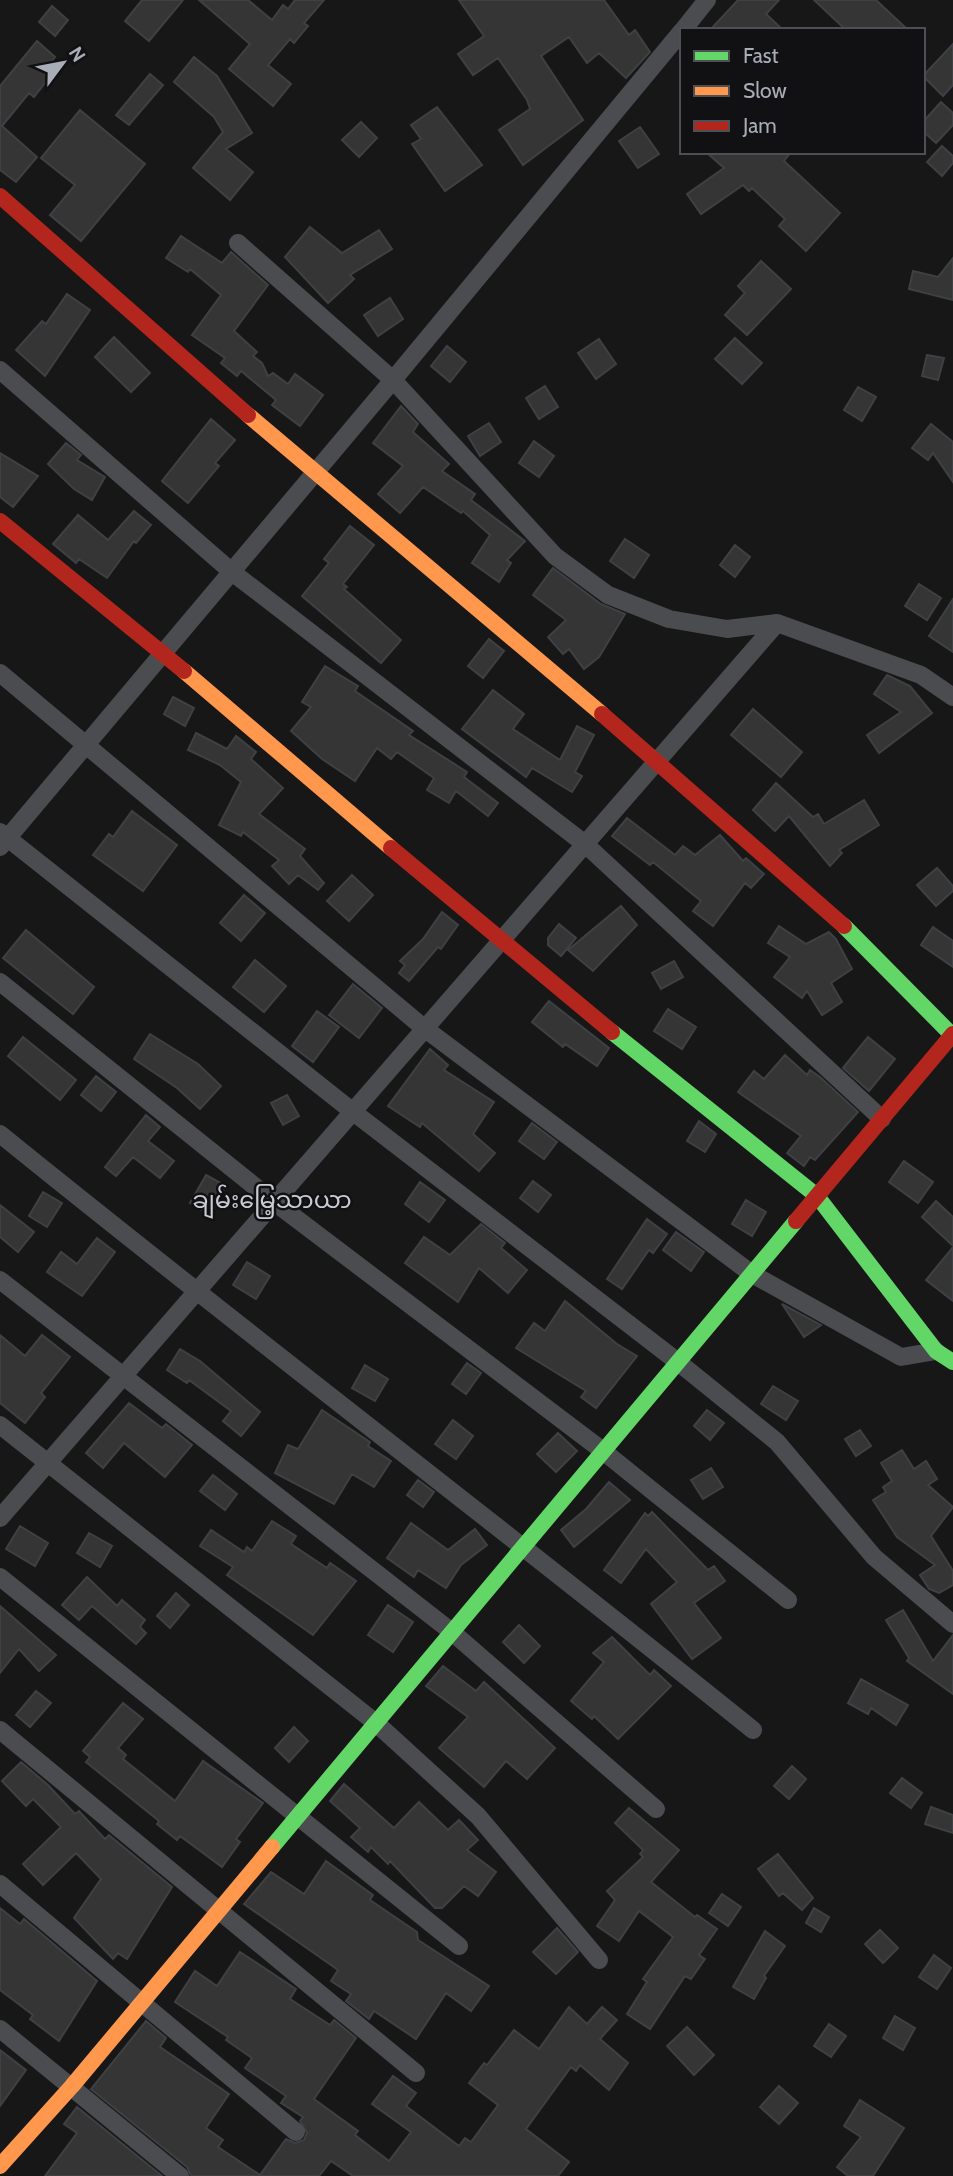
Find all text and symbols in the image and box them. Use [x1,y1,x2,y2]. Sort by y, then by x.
north arrow [28,28,98,98]
legend [680,28,925,154]
text: N [64,42,90,66]
text: Fast [743,43,779,68]
text: Slow [743,78,787,103]
text: Jam [742,113,777,138]
district label: ချမ်းမြေ့သာယာ [192,1184,352,1219]

